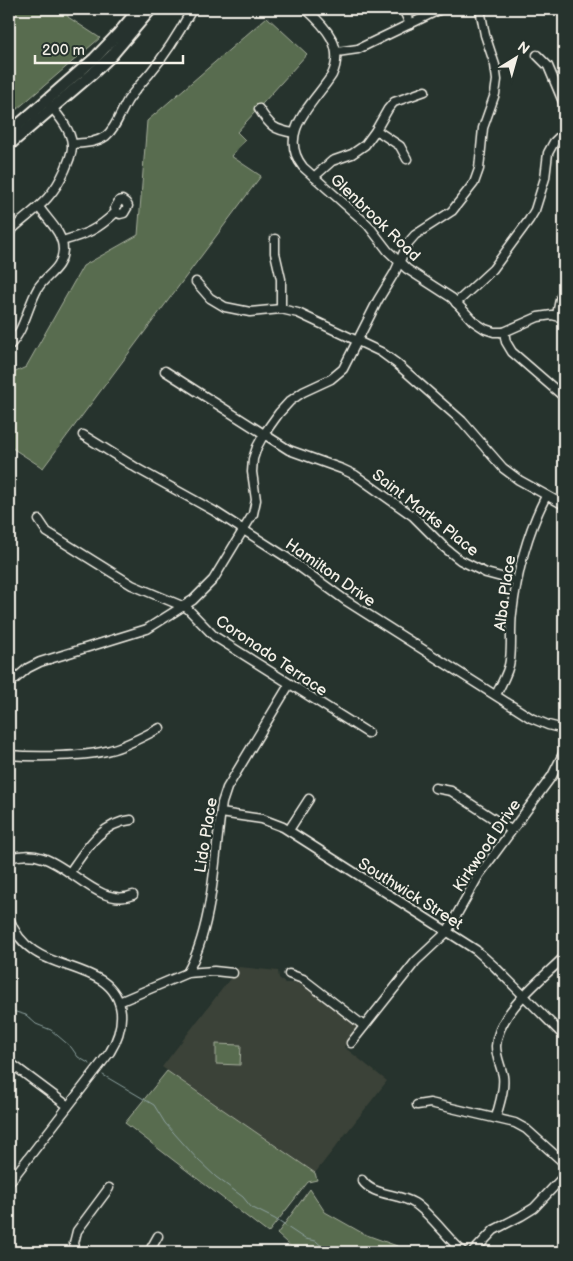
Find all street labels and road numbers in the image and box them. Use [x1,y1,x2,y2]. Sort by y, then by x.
street label: Glenbrook Road [326,170,424,266]
street label: Saint Marks Place [368,466,483,561]
street label: Hamilton Drive [281,535,379,612]
street label: Alba Place [491,554,520,632]
street label: Coronado Terrace [212,612,331,701]
street label: Lido Place [191,796,222,874]
street label: Kirkwood Drive [449,796,525,896]
street label: Southwick Street [354,854,466,934]

